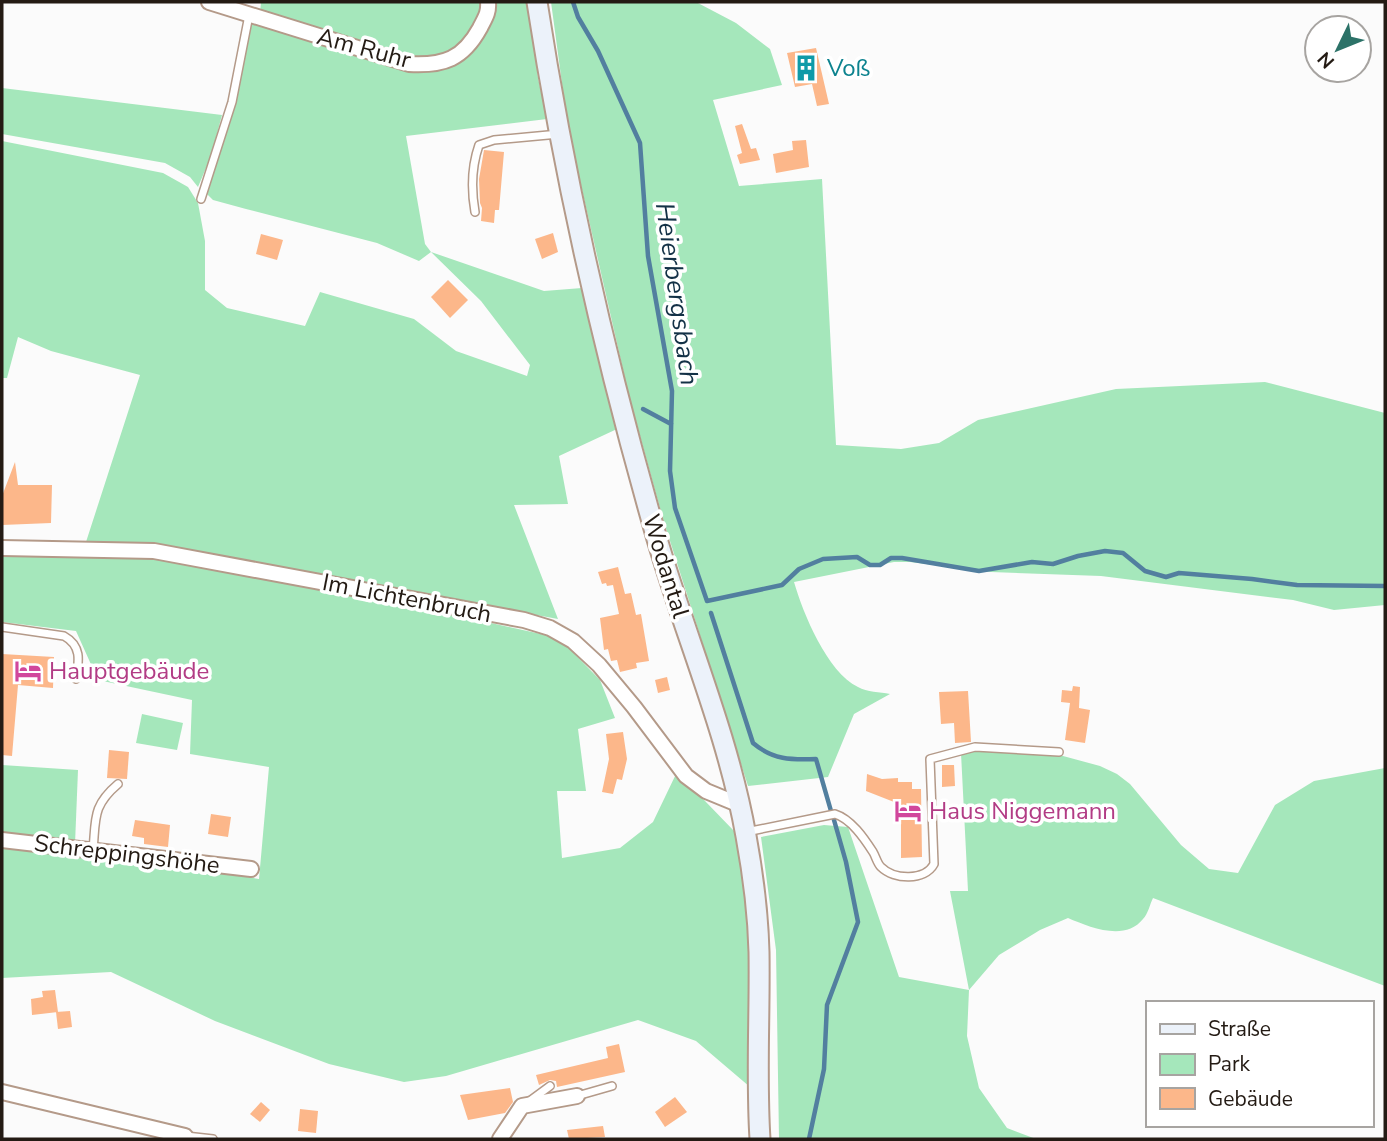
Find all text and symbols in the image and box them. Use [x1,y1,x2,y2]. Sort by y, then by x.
north arrow [1303,14,1373,84]
street label: Am Ruhr [314,20,415,76]
text: N [1312,46,1341,74]
place label: Voß [826,52,870,84]
building icon: Voß [791,53,821,83]
water label: Heierbergsbach [647,200,707,388]
street label: Wodantal [635,510,697,622]
street label: Im Lichtenbruch [320,566,494,630]
place label: Hauptgebäude [49,655,209,687]
hotel icon: Hauptgebäude [13,656,43,686]
place label: Haus Niggemann [929,795,1116,827]
hotel icon: Haus Niggemann [893,796,923,826]
street label: Schreppingshöhe [32,827,222,881]
legend [1146,1001,1373,1127]
text: Straße [1208,1015,1271,1043]
text: Park [1208,1050,1250,1078]
text: Gebäude [1208,1085,1293,1113]

